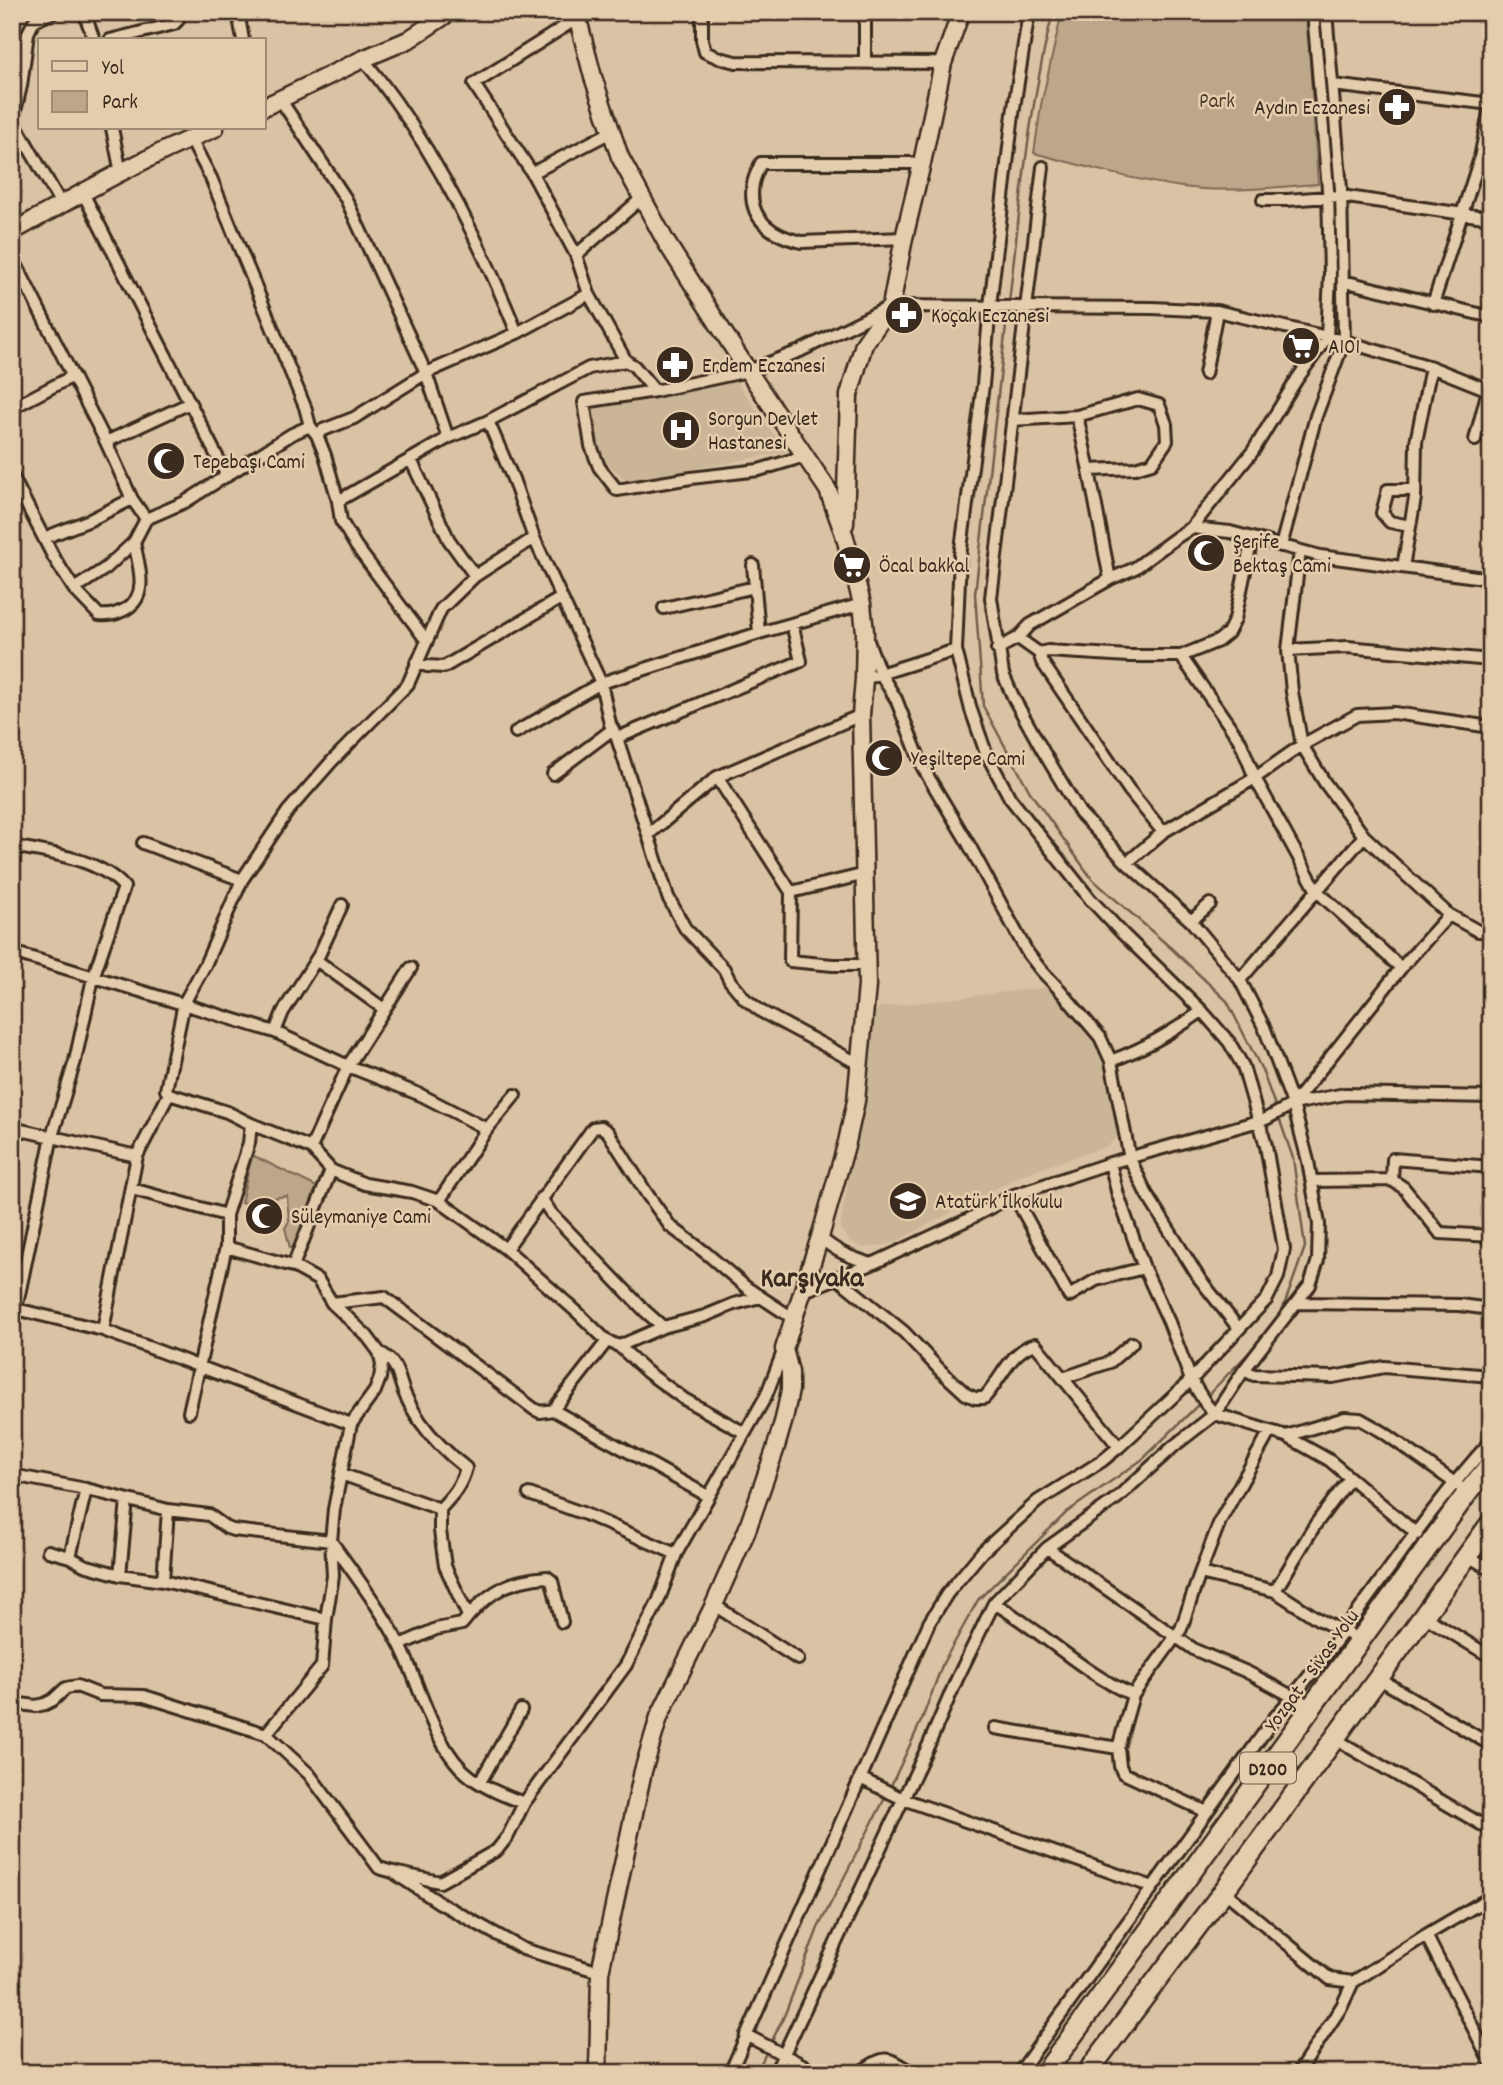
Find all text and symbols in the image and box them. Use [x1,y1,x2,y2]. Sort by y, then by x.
legend [38,38,266,130]
text: Yol [102,55,124,85]
pharmacy icon: Aydın Eczanesi [1376,86,1418,128]
park label: Park [1199,88,1235,118]
text: Park [102,89,138,119]
place label: Aydın Eczanesi [1254,95,1370,125]
pharmacy icon: Koçak Eczanesi [883,294,925,336]
place label: Koçak Eczanesi [931,303,1049,333]
supermarket icon: A101 [1280,325,1322,367]
place label: A101 [1328,334,1360,364]
pharmacy icon: Erdem Eczanesi [654,344,696,386]
place label: Erdem Eczanesi [702,353,825,383]
place label: Sorgun Devlet Hastanesi [708,406,818,460]
hospital icon: Sorgun Devlet Hastanesi [660,409,702,451]
mosque icon: Tepebaşı Cami [145,440,187,482]
place label: Tepebaşı Cami [193,449,305,479]
place label: Şerife Bektaş Cami [1233,529,1331,583]
mosque icon: Şerife Bektaş Cami [1185,532,1227,574]
supermarket icon: Öcal bakkal [831,544,873,586]
place label: Öcal bakkal [879,553,970,583]
mosque icon: Yeşiltepe Cami [863,737,905,779]
place label: Yeşiltepe Cami [911,746,1025,776]
school or university icon: Atatürk İlkokulu [887,1180,929,1222]
place label: Atatürk İlkokulu [935,1189,1063,1219]
mosque icon: Süleymaniye Cami [243,1195,285,1237]
place label: Süleymaniye Cami [291,1204,431,1234]
district label: Karşıyaka [761,1261,864,1301]
street label: Yozgat - Sivas Yolu [1259,1604,1368,1739]
road number: D200 [1240,1752,1296,1784]

